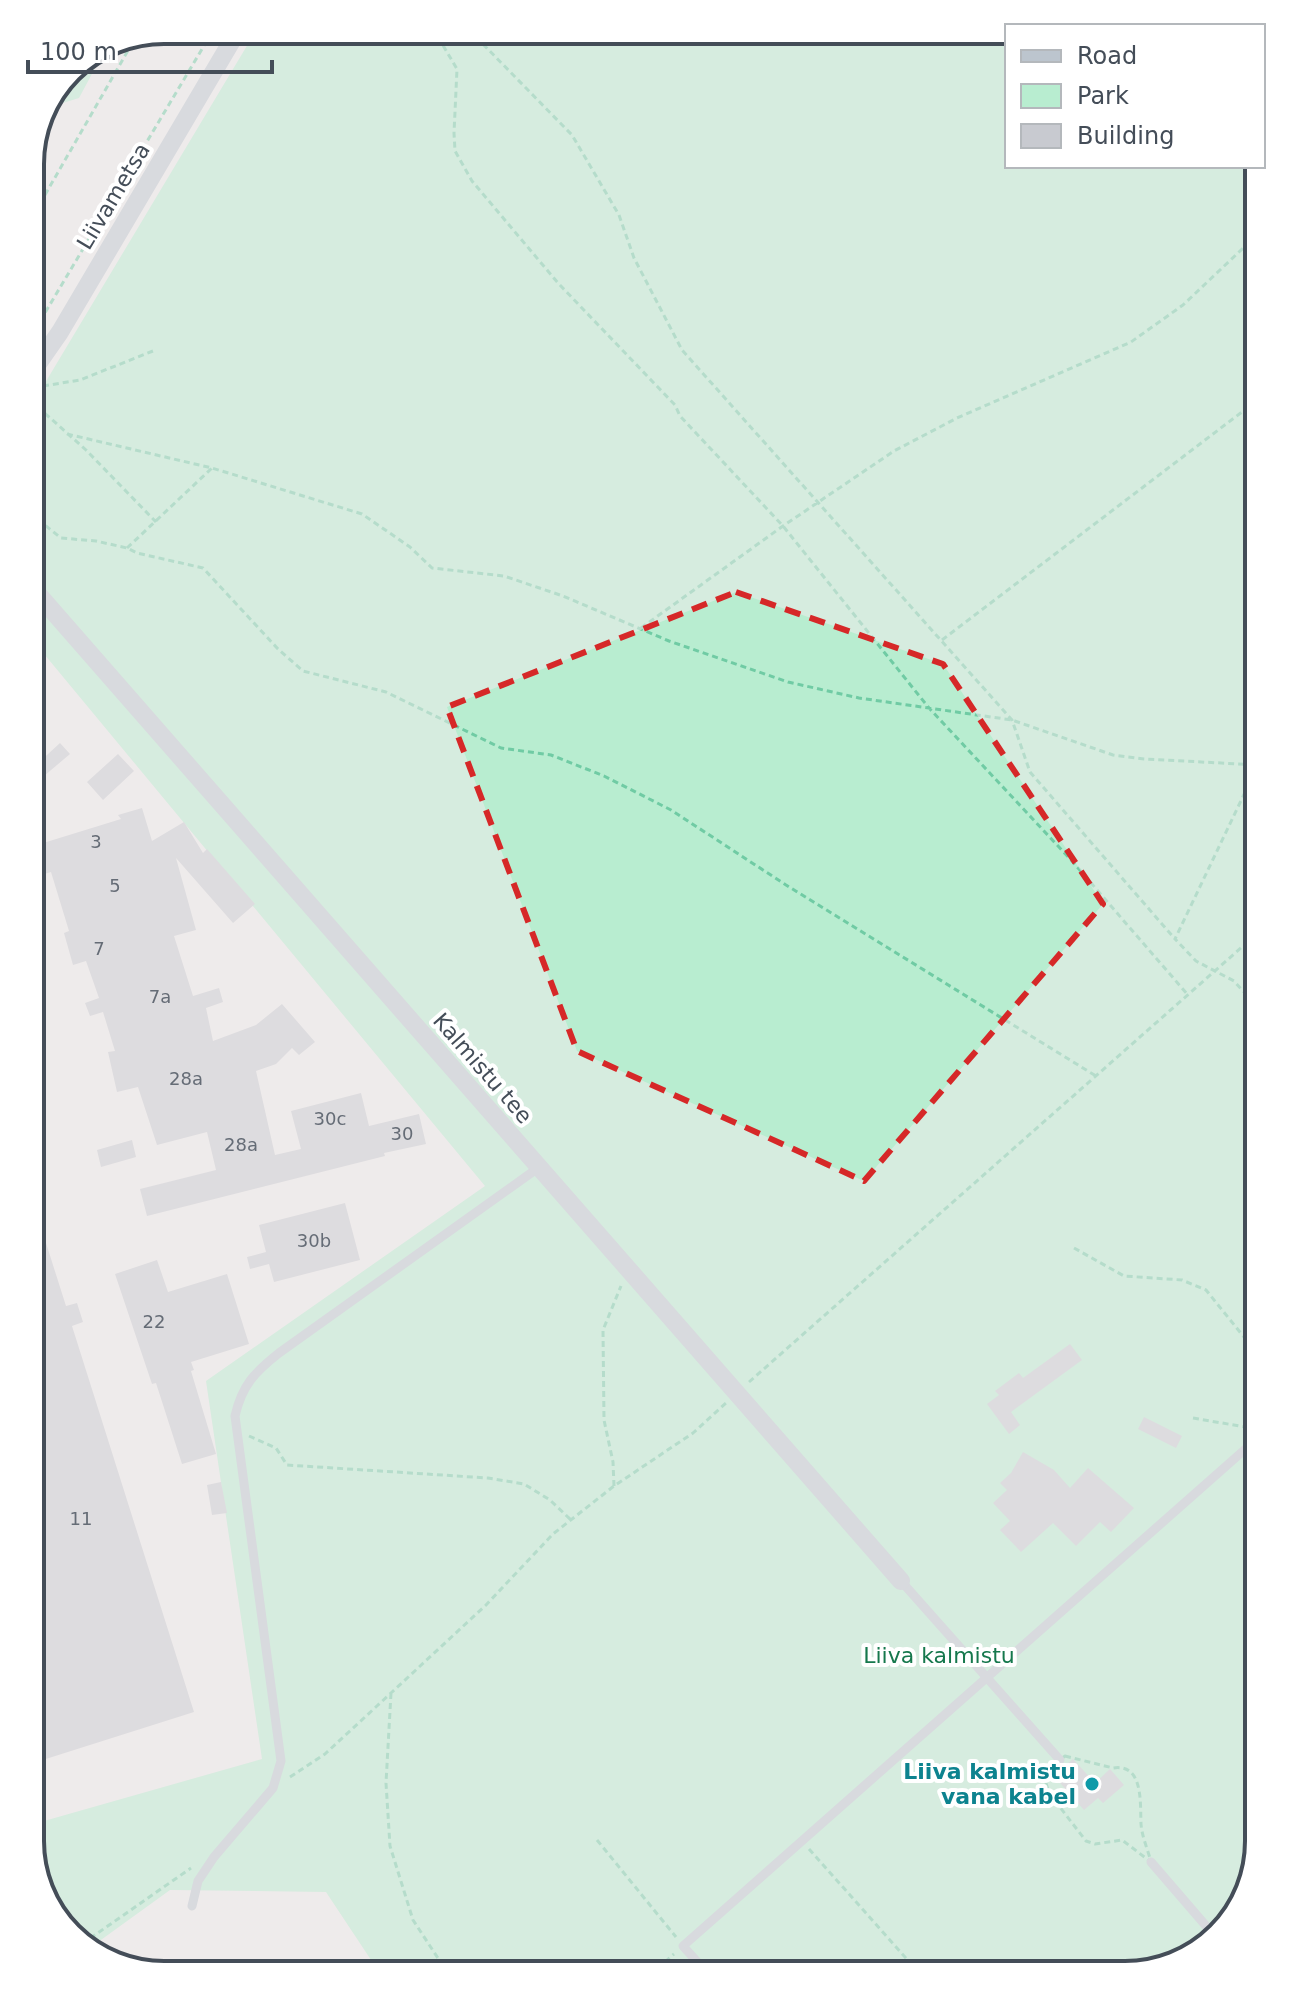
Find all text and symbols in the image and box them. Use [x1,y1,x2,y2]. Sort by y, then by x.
scale bar [28,24,272,74]
legend [1005,24,1265,168]
text: 100 m [40,38,117,66]
text: Road [1077,42,1137,70]
text: Park [1077,82,1129,110]
text: Building [1077,122,1174,150]
street label: Liivametsa [72,139,155,254]
house number: 3 [90,831,102,852]
house number: 5 [109,875,121,896]
house number: 7 [93,938,105,959]
house number: 7a [149,986,171,1007]
street label: Kalmistu tee [428,1008,537,1129]
house number: 28a [169,1068,203,1089]
house number: 30c [314,1108,346,1129]
house number: 30 [391,1123,413,1144]
house number: 28a [224,1134,258,1155]
house number: 30b [297,1230,331,1251]
house number: 22 [143,1311,165,1332]
house number: 11 [70,1508,92,1529]
park label: Liiva kalmistu [863,1643,1015,1668]
place label: Liiva kalmistu vana kabel [903,1759,1076,1809]
marker: Liiva kalmistu vana kabel [1083,1775,1101,1793]

